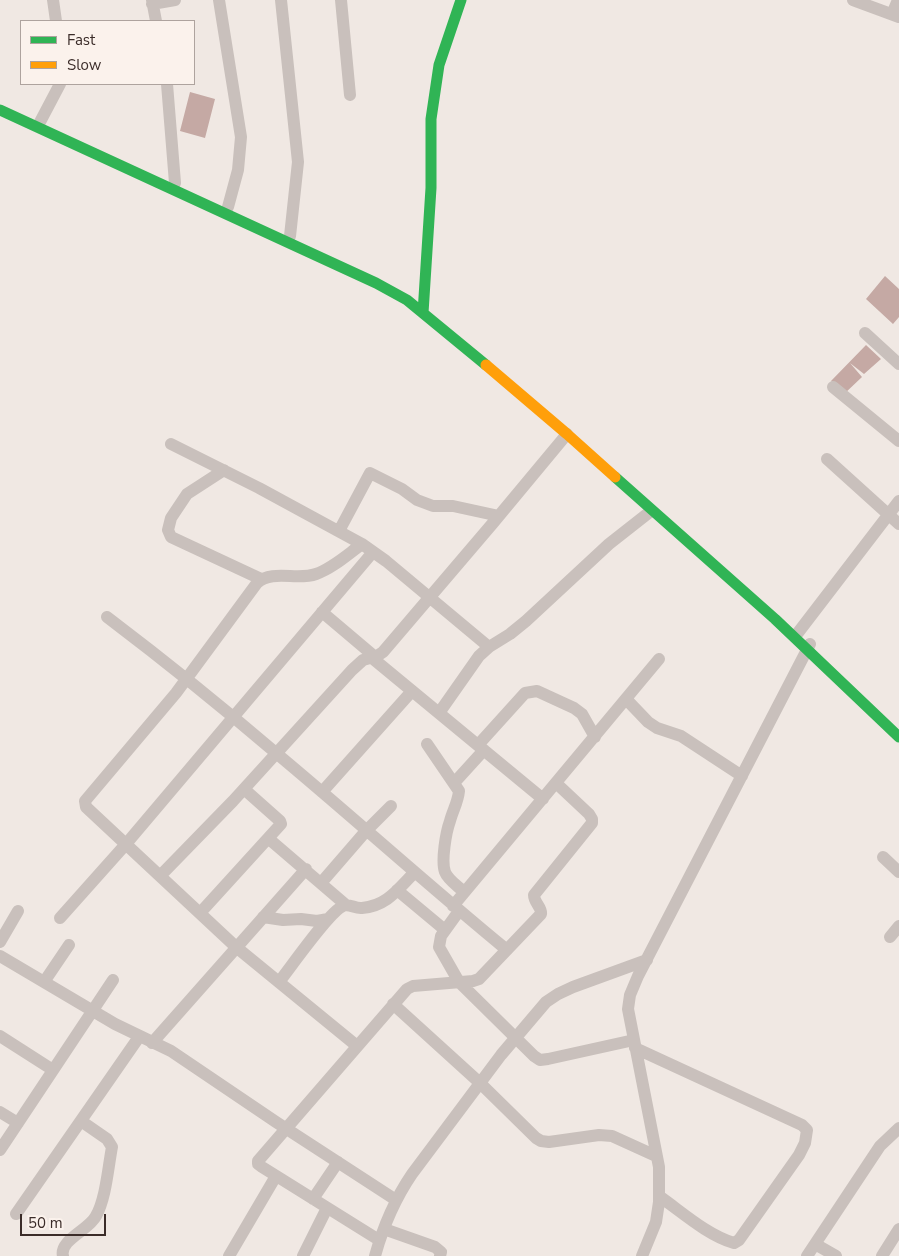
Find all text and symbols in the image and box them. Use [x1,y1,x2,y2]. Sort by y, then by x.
legend [20,20,195,85]
text: Fast [67,30,95,50]
text: Slow [67,55,101,75]
scale bar [22,1204,109,1236]
text: 50 m [28,1213,63,1233]

